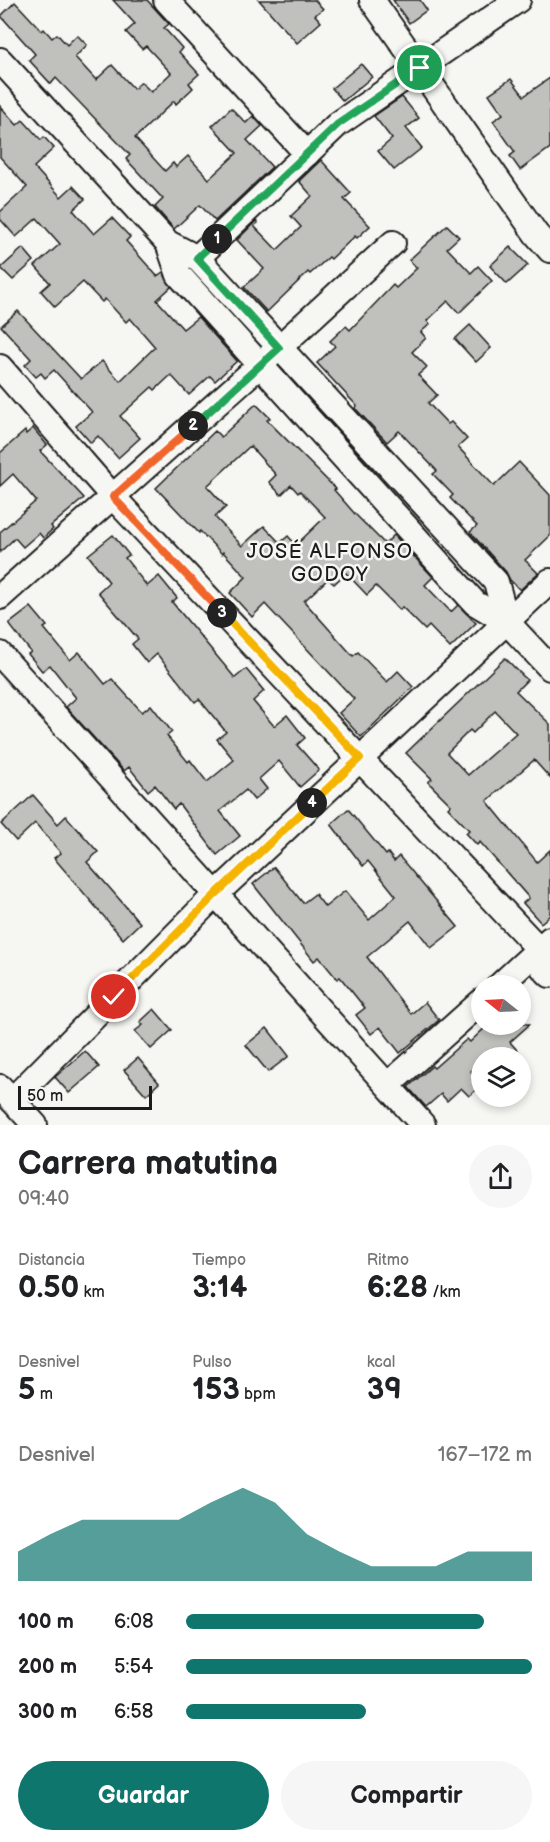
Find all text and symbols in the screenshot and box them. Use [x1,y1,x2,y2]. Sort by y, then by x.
pin [394,42,445,93]
icon: arrive [403,51,436,84]
pin: 1 [202,224,232,254]
text: 1 [214,229,220,248]
pin: 2 [178,411,208,441]
text: 2 [188,416,198,435]
district label: JOSÉ ALFONSO GODOY [246,539,414,587]
pin: 3 [207,598,237,628]
text: 3 [217,603,227,622]
pin: 4 [297,788,327,818]
text: 4 [307,793,317,812]
pin [88,971,139,1022]
north arrow [471,975,531,1035]
map controls [471,975,531,1107]
icon: check [97,980,130,1013]
button: layers [471,1047,531,1107]
scale bar [18,1083,152,1110]
text: 50 m [27,1087,63,1106]
text: Carrera matutina [18,1144,278,1184]
button: share [469,1145,532,1208]
text: 09:40 [18,1187,69,1211]
text: Distancia [18,1251,85,1270]
text: Tiempo [192,1251,246,1270]
text: Ritmo [367,1251,409,1270]
text: 0.50 [18,1270,79,1306]
text: 3:14 [192,1270,247,1306]
text: 6:28 [367,1270,428,1306]
text: km [79,1283,105,1302]
text: /km [428,1283,461,1302]
text: Desnivel [18,1353,80,1372]
text: Pulso [192,1353,232,1372]
text: kcal [367,1353,395,1372]
text: 5 [18,1372,35,1408]
text: 153 [192,1372,240,1408]
text: 39 [367,1372,402,1408]
text: m [35,1385,53,1404]
text: bpm [240,1385,276,1404]
text: Desnivel [18,1443,95,1467]
text: 167–172 m [438,1443,532,1467]
text: 100 m [18,1610,74,1634]
text: 6:08 [114,1610,154,1634]
text: 200 m [18,1655,77,1679]
text: 5:54 [114,1655,153,1679]
text: 300 m [18,1700,77,1724]
text: 6:58 [114,1700,153,1724]
button: Guardar [18,1761,269,1830]
button: Compartir [281,1761,532,1830]

